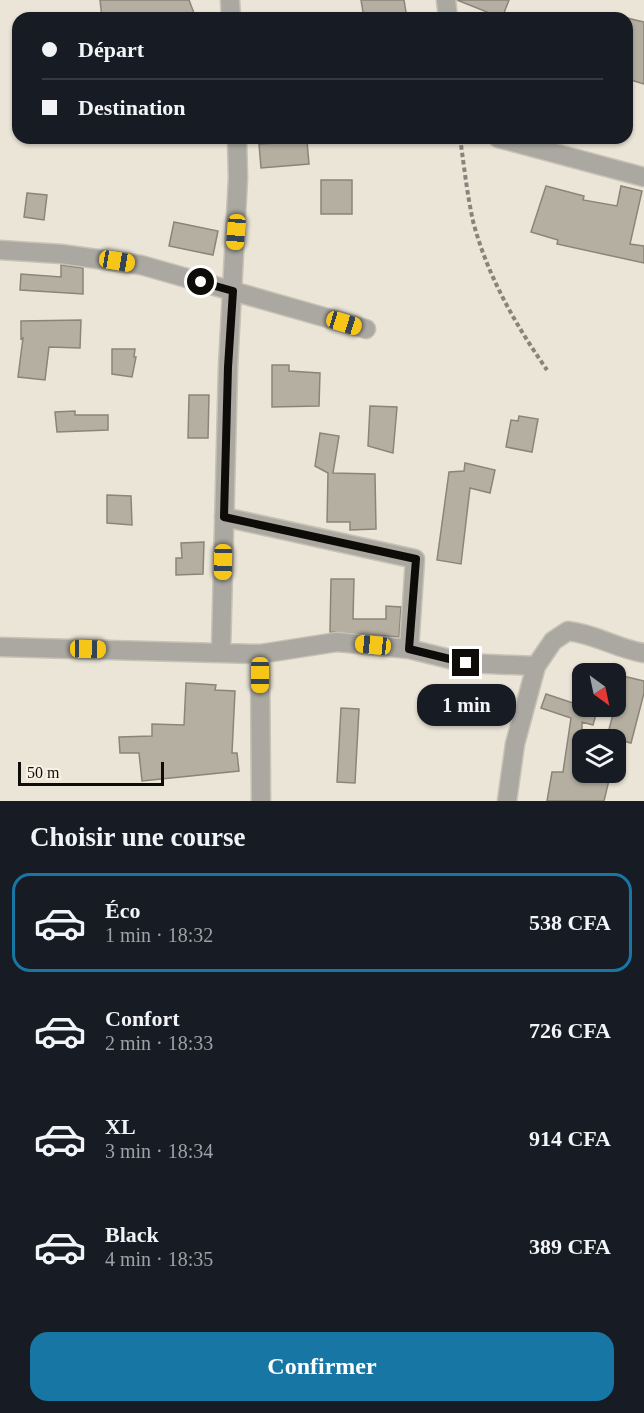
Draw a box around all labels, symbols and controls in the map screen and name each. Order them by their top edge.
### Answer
text: Départ [78,37,144,62]
text: Destination [78,95,186,120]
car [225,213,247,251]
car [98,249,136,273]
route start [187,268,214,295]
car [324,309,364,337]
car [214,544,232,580]
car [354,634,392,656]
car [70,640,106,658]
route end [452,649,479,676]
car [251,657,269,693]
north arrow [572,663,626,717]
map controls [572,663,626,783]
callout: 1 min [416,684,516,726]
text: 1 min [442,694,491,716]
button: layers [572,729,626,783]
scale bar [18,759,164,786]
text: 50 m [27,764,59,781]
text: Choisir une course [30,822,246,852]
icon: car [33,896,87,950]
text: Éco [105,898,140,923]
text: 538 CFA [529,910,611,935]
text: 1 min · 18:32 [105,924,213,946]
icon: car [33,1004,87,1058]
text: Confort [105,1006,180,1031]
text: 726 CFA [529,1018,611,1043]
text: 2 min · 18:33 [105,1032,213,1054]
icon: car [33,1112,87,1166]
text: XL [105,1114,136,1139]
text: 914 CFA [529,1126,611,1151]
text: 3 min · 18:34 [105,1140,213,1162]
icon: car [33,1220,87,1274]
text: Black [105,1222,159,1247]
text: 389 CFA [529,1234,611,1259]
text: 4 min · 18:35 [105,1248,213,1270]
button: Confirmer [30,1332,614,1401]

